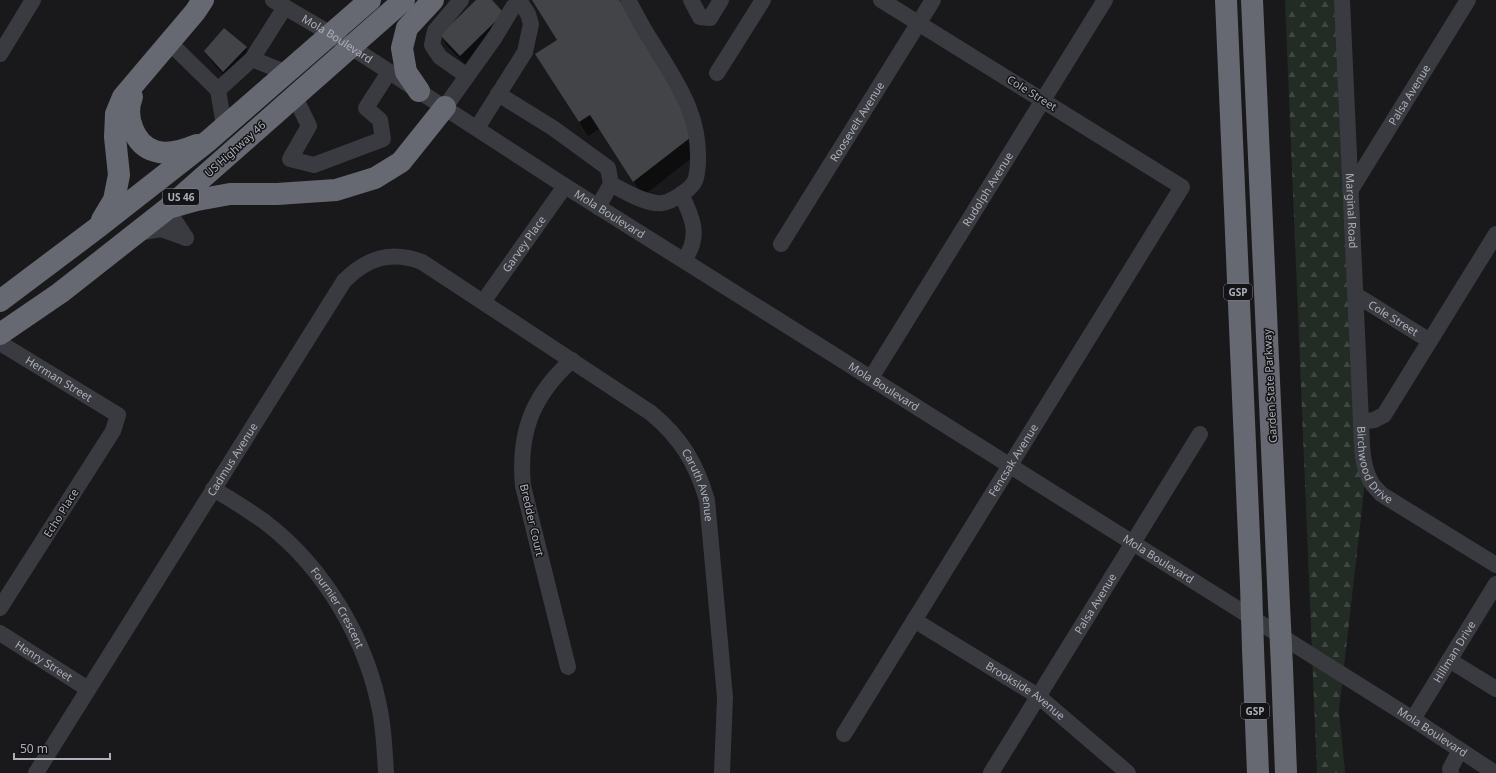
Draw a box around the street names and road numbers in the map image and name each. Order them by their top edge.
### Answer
street label: Mola Boulevard [299,11,376,66]
street label: Palsa Avenue [1385,61,1433,128]
street label: Cole Street [1004,71,1060,114]
street label: Roosevelt Avenue [826,79,887,164]
street label: US Highway 46 [201,117,268,180]
street label: Rudolph Avenue [959,149,1016,229]
street label: Marginal Road [1343,173,1361,249]
street label: Mola Boulevard [572,186,648,242]
road number: US 46 [163,189,199,205]
street label: Garvey Place [498,212,549,275]
road number: GSP [1224,284,1252,300]
street label: Cole Street [1366,297,1422,339]
street label: Garden State Parkway [1259,328,1280,443]
street label: Herman Street [23,352,95,405]
street label: Mola Boulevard [846,358,922,414]
street label: Cadmus Avenue [203,420,261,499]
street label: Fencsak Avenue [985,421,1041,499]
street label: Birchwood Drive [1354,426,1396,506]
street label: Caruth Avenue [679,445,717,522]
street label: Bredder Court [517,482,548,558]
street label: Echo Place [40,485,81,540]
street label: Mola Boulevard [1120,531,1197,586]
street label: Fournier Crescent [308,564,368,650]
street label: Palsa Avenue [1071,570,1119,637]
street label: Hillman Drive [1429,618,1479,685]
street label: Henry Street [13,637,76,684]
street label: Brookside Avenue [983,658,1068,723]
road number: GSP [1241,703,1269,719]
street label: Mola Boulevard [1395,703,1470,760]

